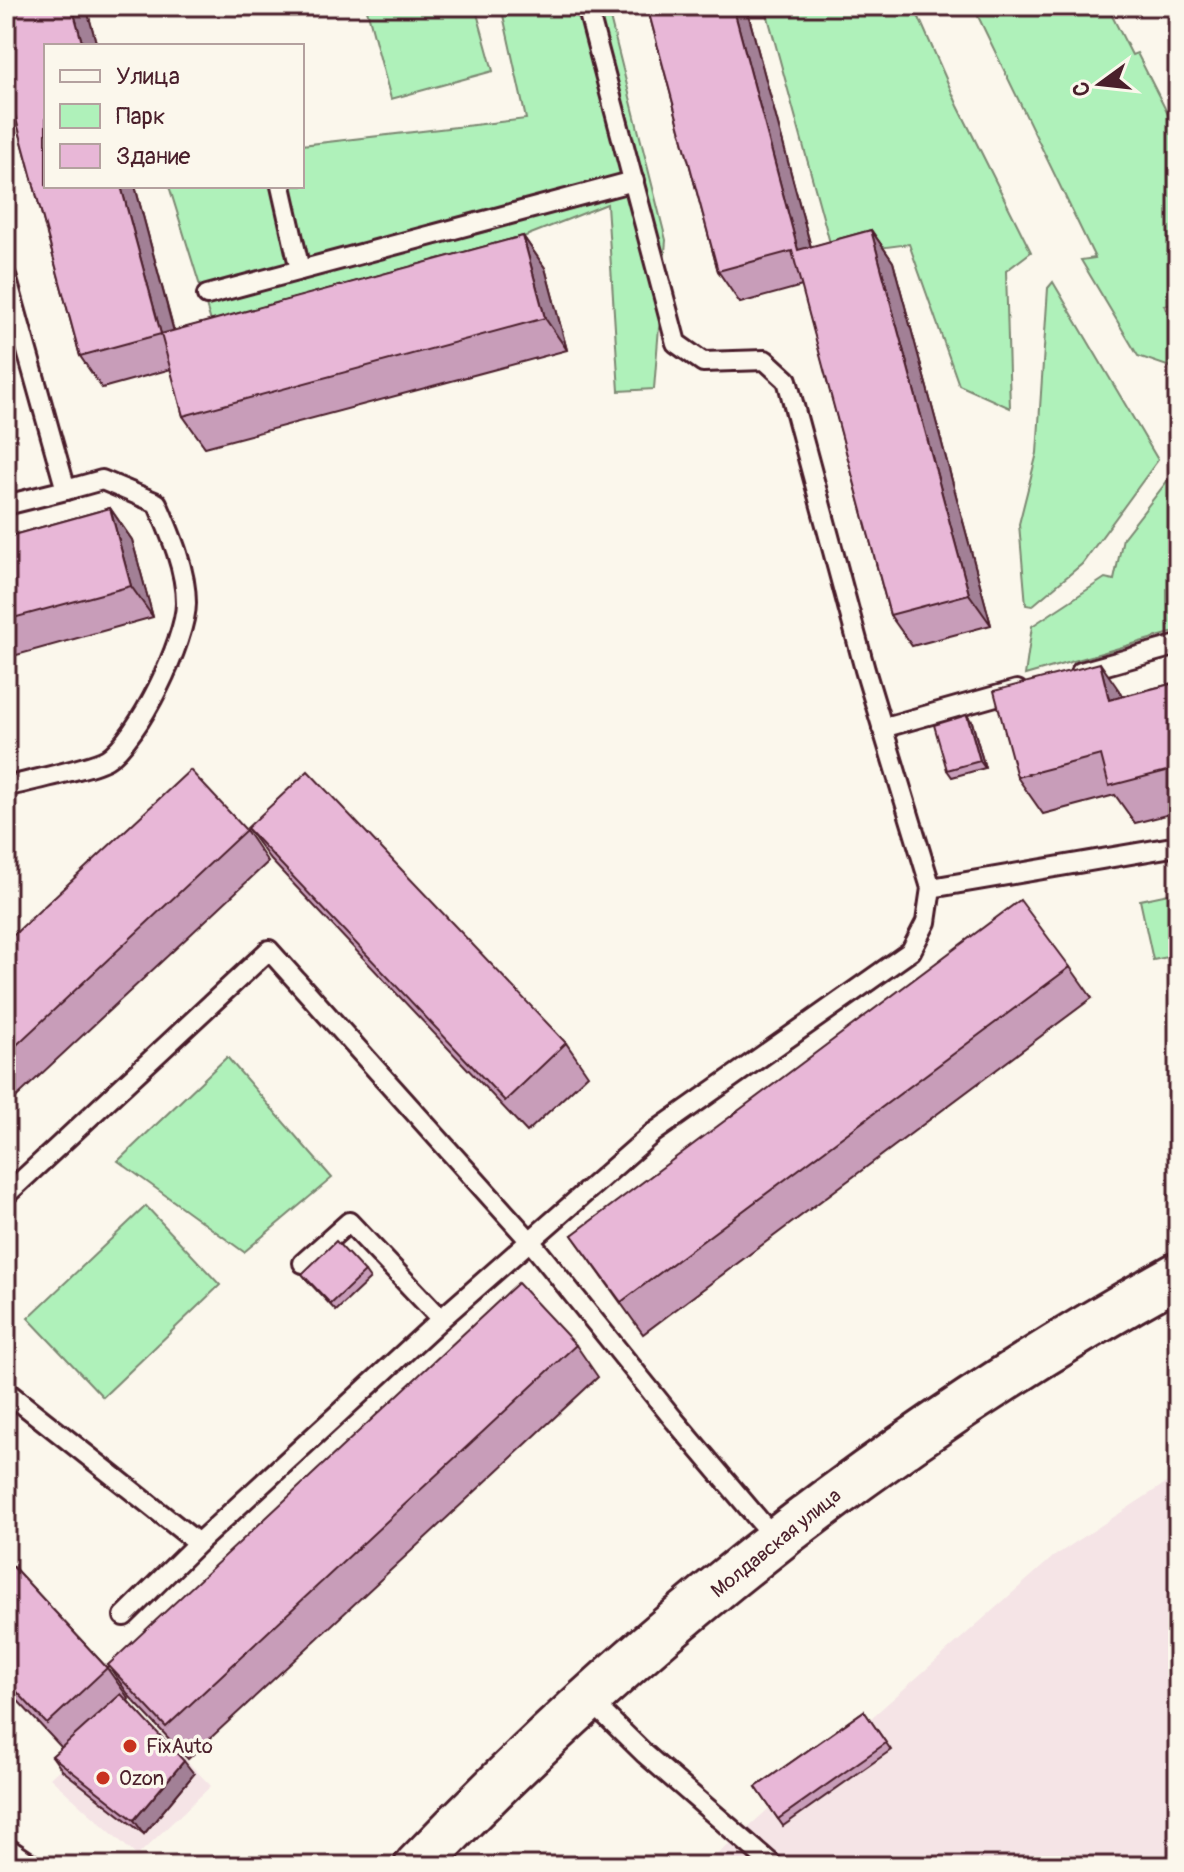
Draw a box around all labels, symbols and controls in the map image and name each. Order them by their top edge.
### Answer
legend [44,44,304,188]
north arrow [1060,44,1140,124]
text: Улица [116,62,180,91]
text: С [1066,78,1097,99]
text: Парк [116,102,165,131]
text: Здание [116,142,191,171]
street label: Молдавская улица [706,1483,846,1603]
place label: FixAuto [146,1734,213,1759]
marker: FixAuto [121,1737,139,1755]
place label: Ozon [119,1766,164,1791]
marker: Ozon [94,1769,112,1787]

